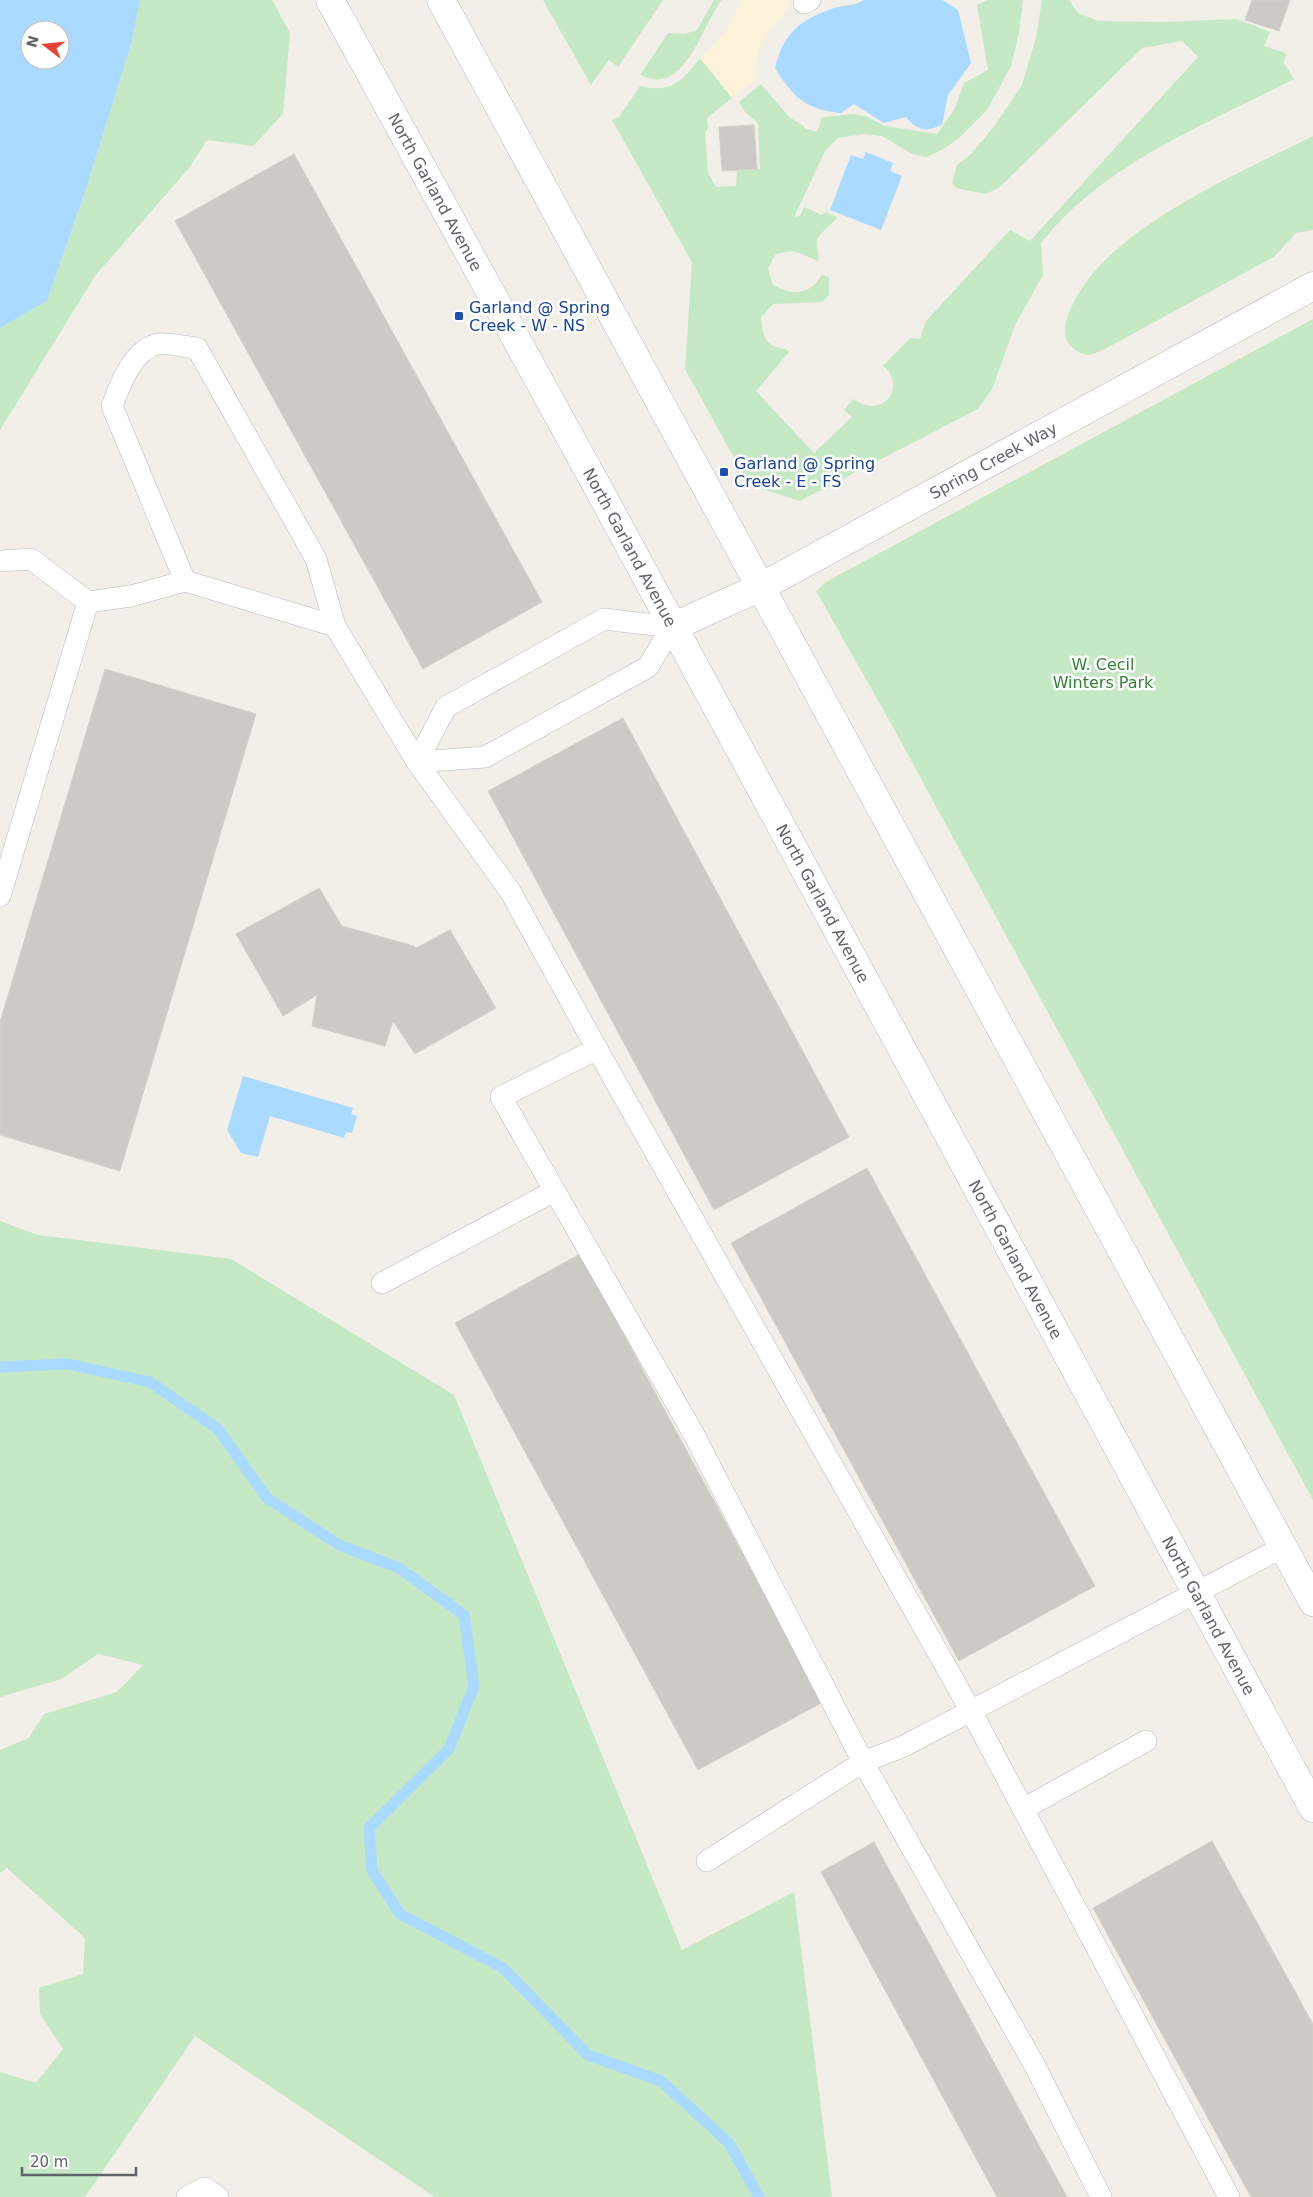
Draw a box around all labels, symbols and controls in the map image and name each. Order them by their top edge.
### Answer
north arrow [20,20,70,70]
text: N [23,34,42,49]
street label: North Garland Avenue [384,110,486,275]
place label: Garland @ Spring Creek - W - NS [469,298,610,335]
marker: Garland @ Spring Creek - W - NS [453,310,465,322]
street label: Spring Creek Way [926,418,1060,503]
place label: Garland @ Spring Creek - E - FS [734,454,875,491]
street label: North Garland Avenue [579,465,680,630]
marker: Garland @ Spring Creek - E - FS [718,466,730,478]
park label: W. Cecil Winters Park [1053,655,1154,692]
street label: North Garland Avenue [772,821,873,986]
street label: North Garland Avenue [965,1177,1066,1342]
street label: North Garland Avenue [1158,1533,1259,1698]
scale bar [22,2144,136,2176]
text: 20 m [30,2153,68,2171]

